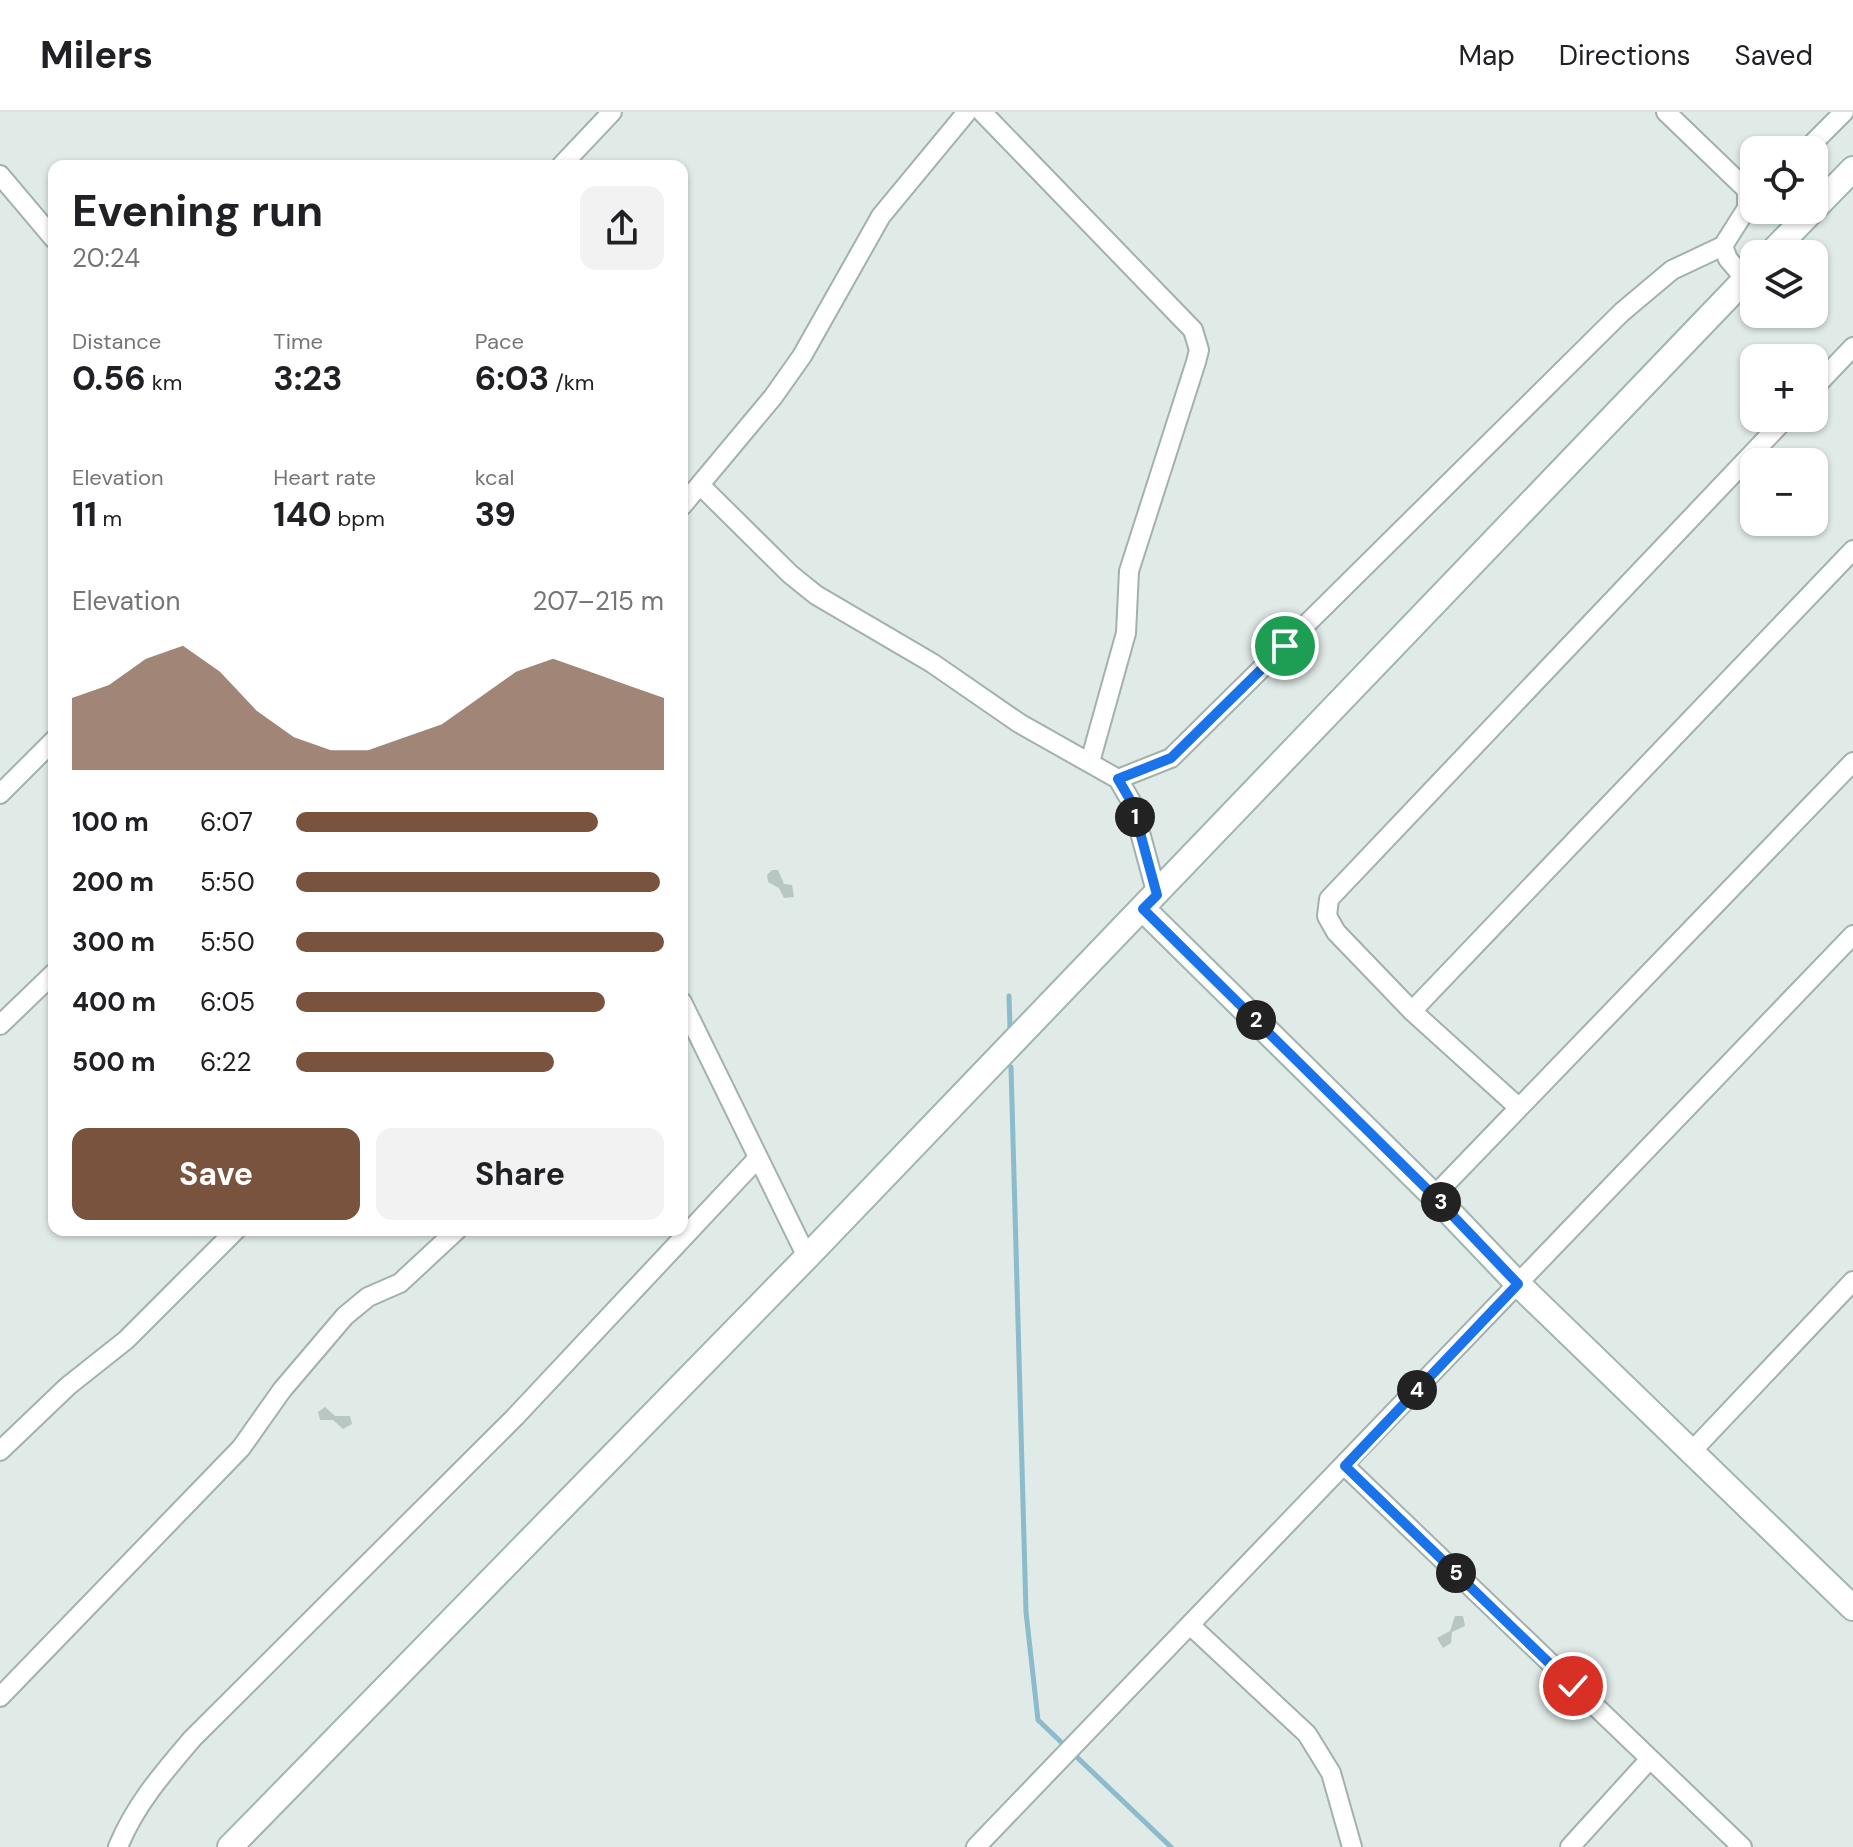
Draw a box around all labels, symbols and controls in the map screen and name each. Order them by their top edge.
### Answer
text: Milers [40,30,153,80]
text: Map [1458,37,1515,74]
text: Directions [1559,37,1691,74]
text: Saved [1735,37,1813,74]
map controls [1740,136,1828,536]
button: locate [1740,136,1828,224]
text: Evening run [72,182,323,240]
button: share [580,186,664,270]
button: layers [1740,240,1828,328]
text: 20:24 [72,241,140,275]
text: Distance [72,327,161,356]
text: Time [273,327,323,356]
text: Pace [475,327,524,356]
button: + [1740,344,1828,432]
text: 0.56 [72,356,146,401]
text: 3:23 [273,356,343,401]
text: 6:03 [475,356,549,401]
text: km [146,368,182,397]
text: /km [549,368,594,397]
button: − [1740,448,1828,536]
text: Elevation [72,463,164,492]
text: Heart rate [273,463,376,492]
text: kcal [475,463,514,492]
text: 11 [72,492,97,537]
text: 140 [273,492,332,537]
text: 39 [475,492,516,537]
text: m [97,504,122,533]
text: bpm [332,504,385,533]
text: Elevation [72,584,180,618]
text: 207–215 m [532,584,664,618]
pin [1251,612,1319,680]
icon: arrive [1263,624,1307,668]
pin: 1 [1115,797,1155,837]
text: 1 [1131,802,1139,831]
text: 100 m [72,805,149,839]
text: 6:07 [200,805,253,839]
text: 200 m [72,865,154,899]
text: 5:50 [200,865,255,899]
text: 300 m [72,925,155,959]
text: 5:50 [200,925,255,959]
text: 400 m [72,985,156,1019]
text: 6:05 [200,985,255,1019]
pin: 2 [1236,1000,1276,1040]
text: 2 [1250,1005,1262,1034]
text: 500 m [72,1045,155,1079]
text: 6:22 [200,1045,252,1079]
button: Save [72,1128,360,1220]
button: Share [376,1128,664,1220]
pin: 3 [1421,1182,1461,1222]
text: 3 [1434,1187,1448,1216]
pin: 4 [1397,1370,1437,1410]
text: 4 [1410,1375,1424,1404]
pin: 5 [1436,1553,1476,1593]
text: 5 [1449,1558,1463,1587]
pin [1539,1652,1607,1720]
icon: check [1551,1664,1595,1708]

